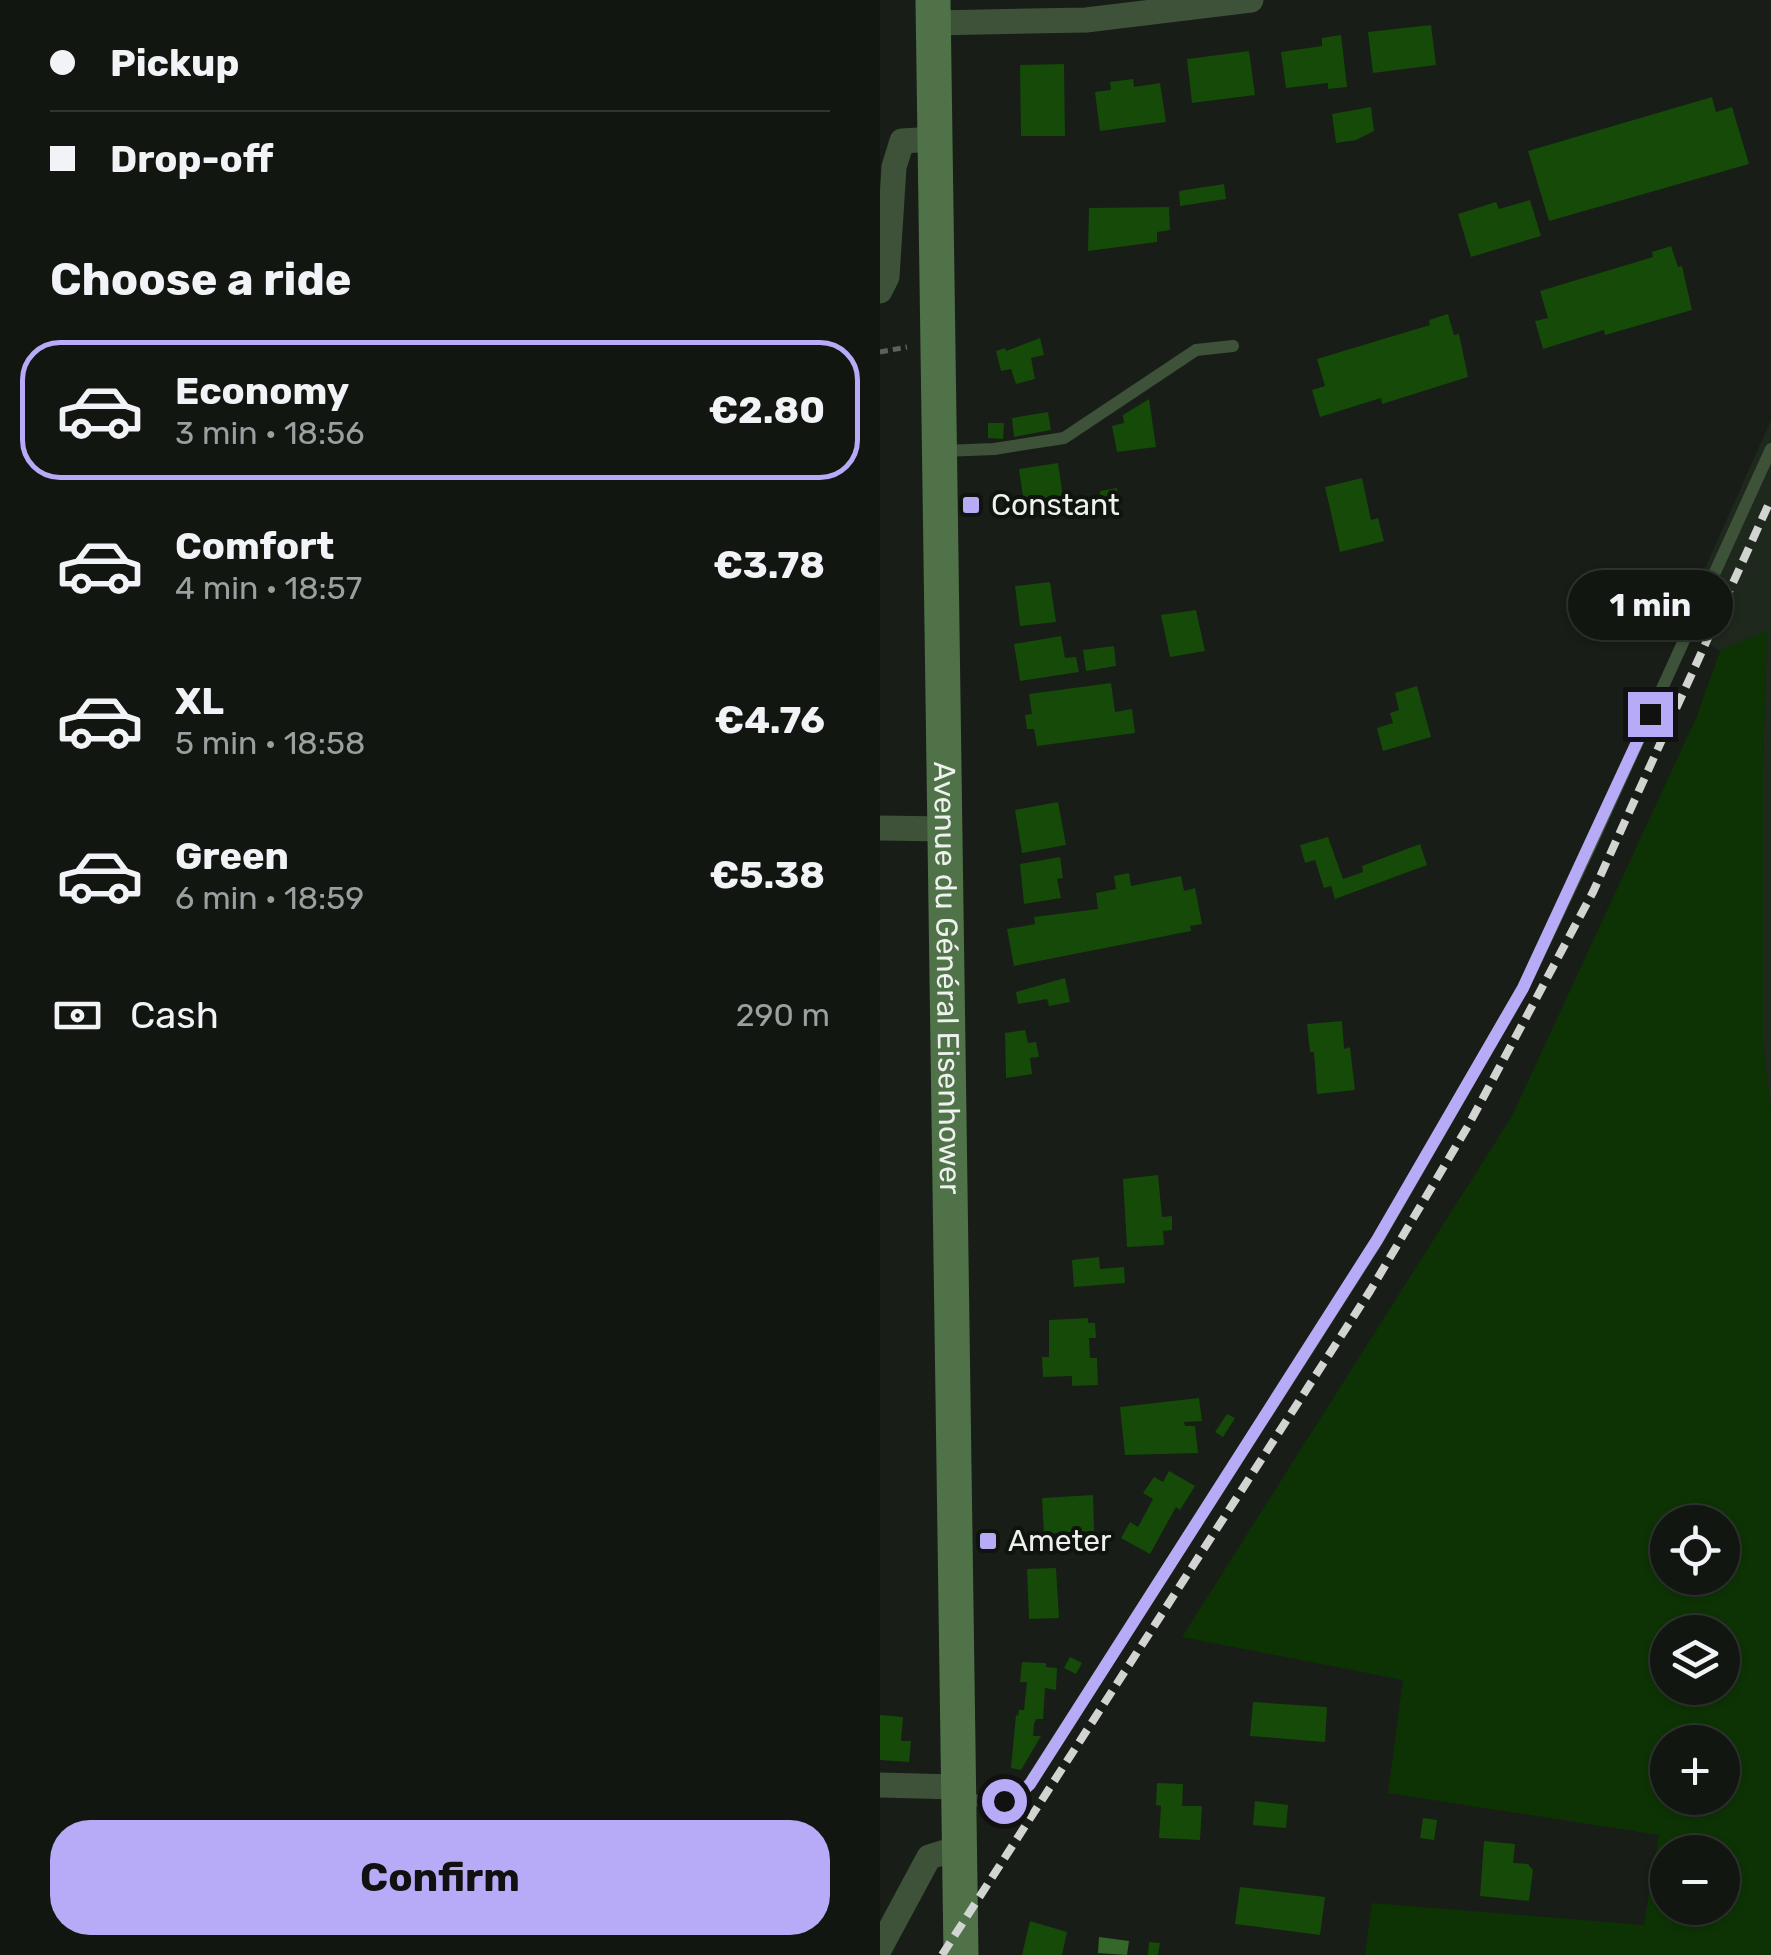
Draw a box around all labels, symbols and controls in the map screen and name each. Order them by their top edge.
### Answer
text: Pickup [110,40,239,86]
text: Drop-off [110,136,273,182]
text: Choose a ride [50,253,352,306]
icon: car [55,365,145,455]
text: Economy [175,368,349,414]
text: €2.80 [708,387,825,433]
text: 3 min · 18:56 [175,414,364,452]
place label: Constant [991,487,1120,523]
marker: Constant [960,494,982,516]
icon: car [55,520,145,610]
text: Comfort [175,523,334,569]
text: €3.78 [713,542,825,588]
text: 4 min · 18:57 [175,569,362,607]
callout: 1 min [1568,569,1732,639]
text: 1 min [1610,586,1691,624]
icon: car [55,675,145,765]
text: XL [175,678,224,724]
route end [1628,692,1673,737]
text: €4.76 [714,697,825,743]
text: 5 min · 18:58 [175,724,365,762]
street label: Avenue du Général Eisenhower [926,761,968,1195]
icon: car [55,830,145,920]
text: Green [175,833,289,879]
text: €5.38 [709,852,825,898]
text: 6 min · 18:59 [175,879,364,917]
icon: cash [50,988,105,1043]
text: Cash [130,992,219,1038]
text: 290 m [736,996,830,1034]
map controls [1650,1505,1740,1925]
button: locate [1650,1505,1740,1595]
place label: Ameter [1008,1523,1112,1559]
marker: Ameter [977,1530,999,1552]
button: layers [1650,1615,1740,1705]
button: + [1650,1725,1740,1815]
route start [982,1779,1027,1824]
button: Confirm [50,1820,830,1935]
button: − [1650,1835,1740,1925]

